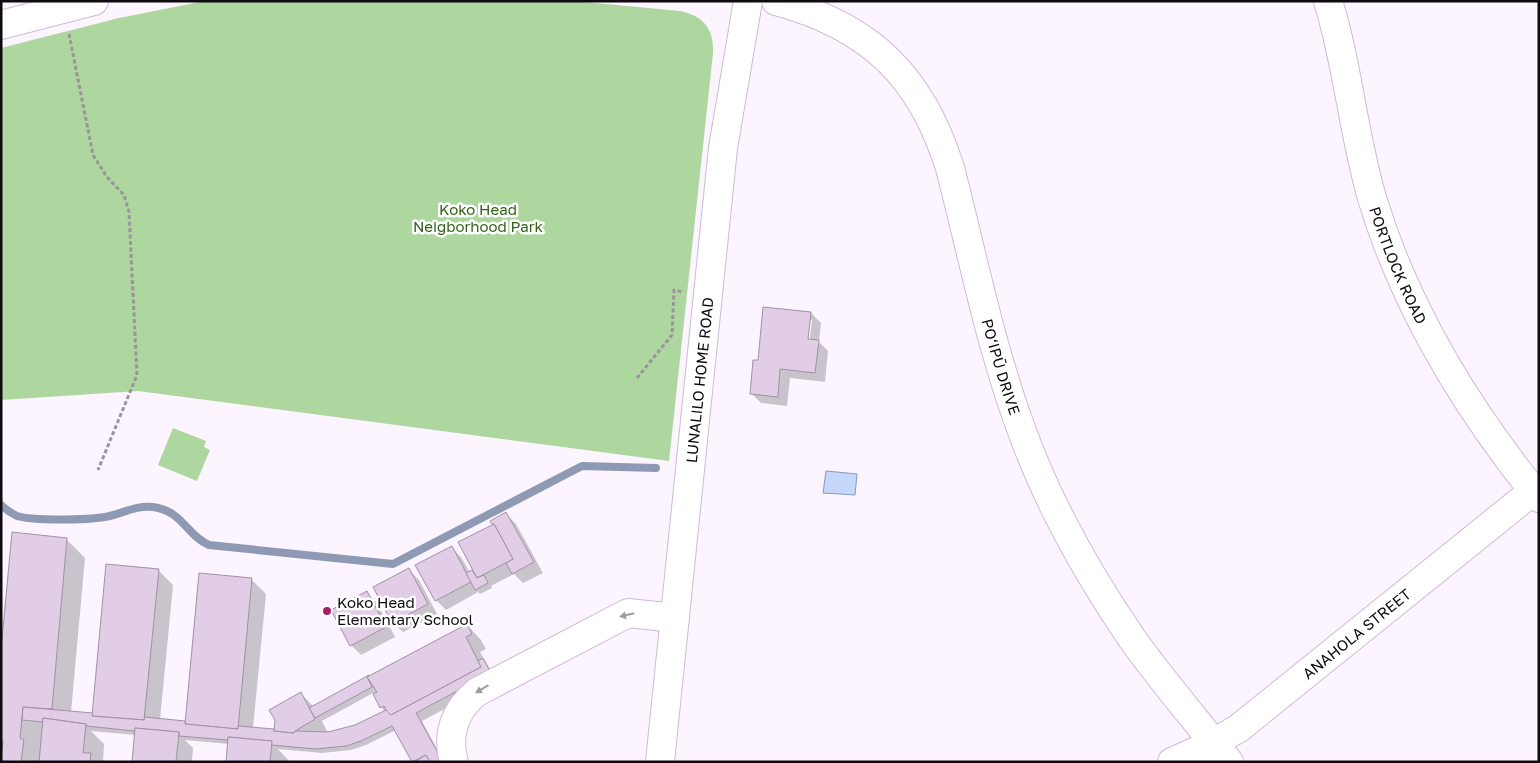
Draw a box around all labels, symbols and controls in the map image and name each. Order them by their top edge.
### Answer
park label: Koko Head Neigborhood Park [413,200,544,235]
street label: PORTLOCK ROAD [1366,204,1431,327]
street label: LUNALILO HOME ROAD [682,296,717,464]
street label: PO‘IPŪ DRIVE [979,317,1024,417]
street label: ANAHOLA STREET [1299,584,1414,682]
place label: Koko Head Elementary School [337,593,473,628]
marker: Koko Head Elementary School [321,605,333,617]
one-way arrow [619,611,634,619]
one-way arrow [476,684,489,693]

